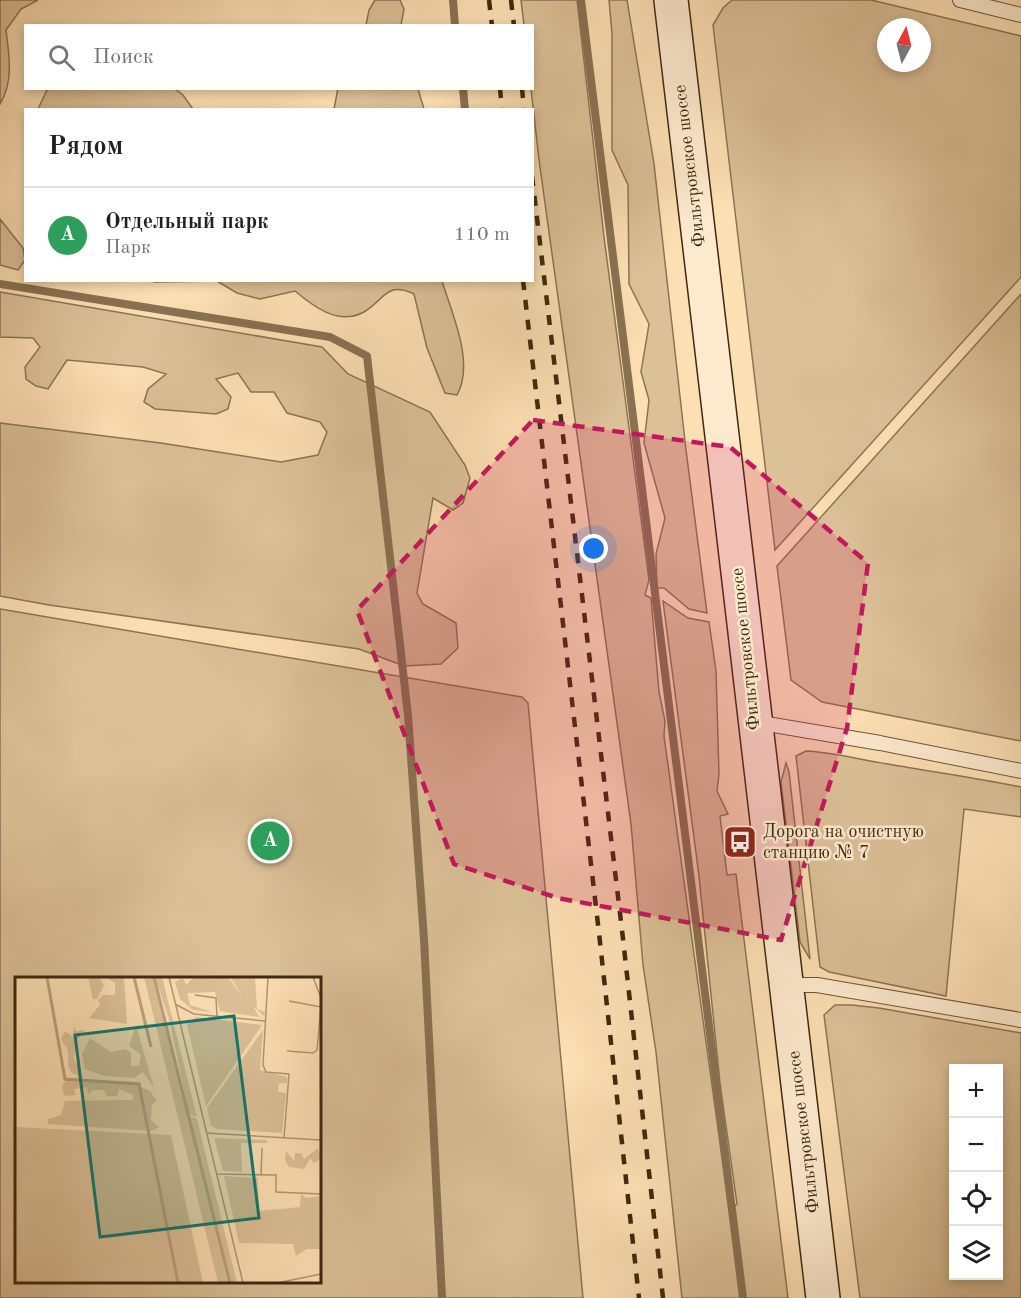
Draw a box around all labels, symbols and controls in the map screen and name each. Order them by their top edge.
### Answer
north arrow [877,18,931,72]
search box [24,24,534,90]
icon: search [45,41,78,74]
text: Поиск [93,46,154,68]
street label: Фильтровское шоссе [671,84,709,248]
text: Рядом [48,134,123,160]
text: Отдельный парк [105,211,269,233]
text: A [60,225,75,245]
text: 110 m [454,225,510,245]
text: Парк [105,238,151,258]
your location [579,534,608,563]
street label: Фильтровское шоссе [729,567,763,731]
pin: A [250,818,290,864]
place label: Дорога на очистную станцию № 7 [763,823,924,862]
bus stop icon: Дорога на очистную станцию № 7 [722,824,758,860]
inset map [15,977,321,1283]
street label: Фильтровское шоссе [785,1050,823,1214]
map controls [949,1064,1003,1280]
button: + [949,1064,1003,1118]
button: − [949,1118,1003,1172]
button: locate [949,1172,1003,1226]
button: layers [949,1226,1003,1280]

